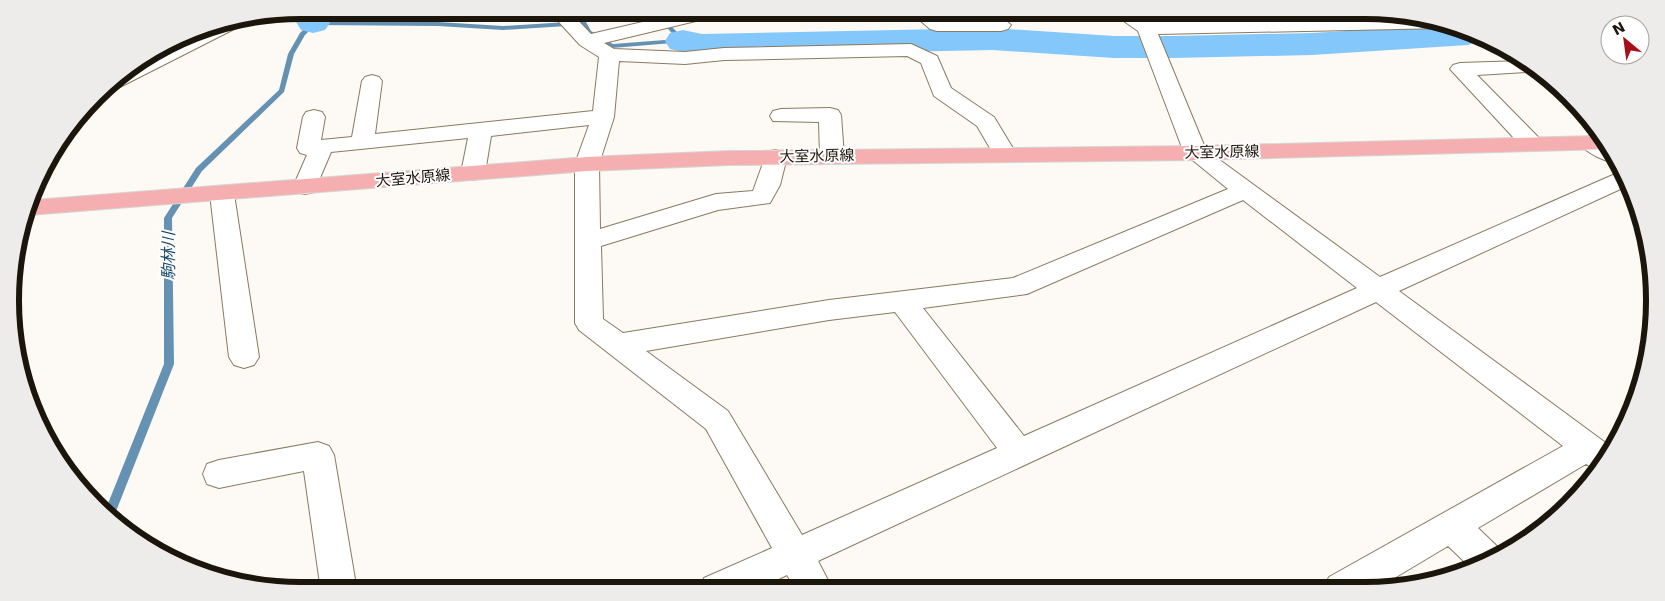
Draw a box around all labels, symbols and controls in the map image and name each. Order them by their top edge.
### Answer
north arrow [1600,15,1650,65]
text: N [1610,19,1628,38]
street label: 大室水原線 [1184,142,1260,162]
street label: 大室水原線 [779,146,855,166]
street label: 大室水原線 [375,166,451,190]
water label: 駒林川 [159,230,178,280]

